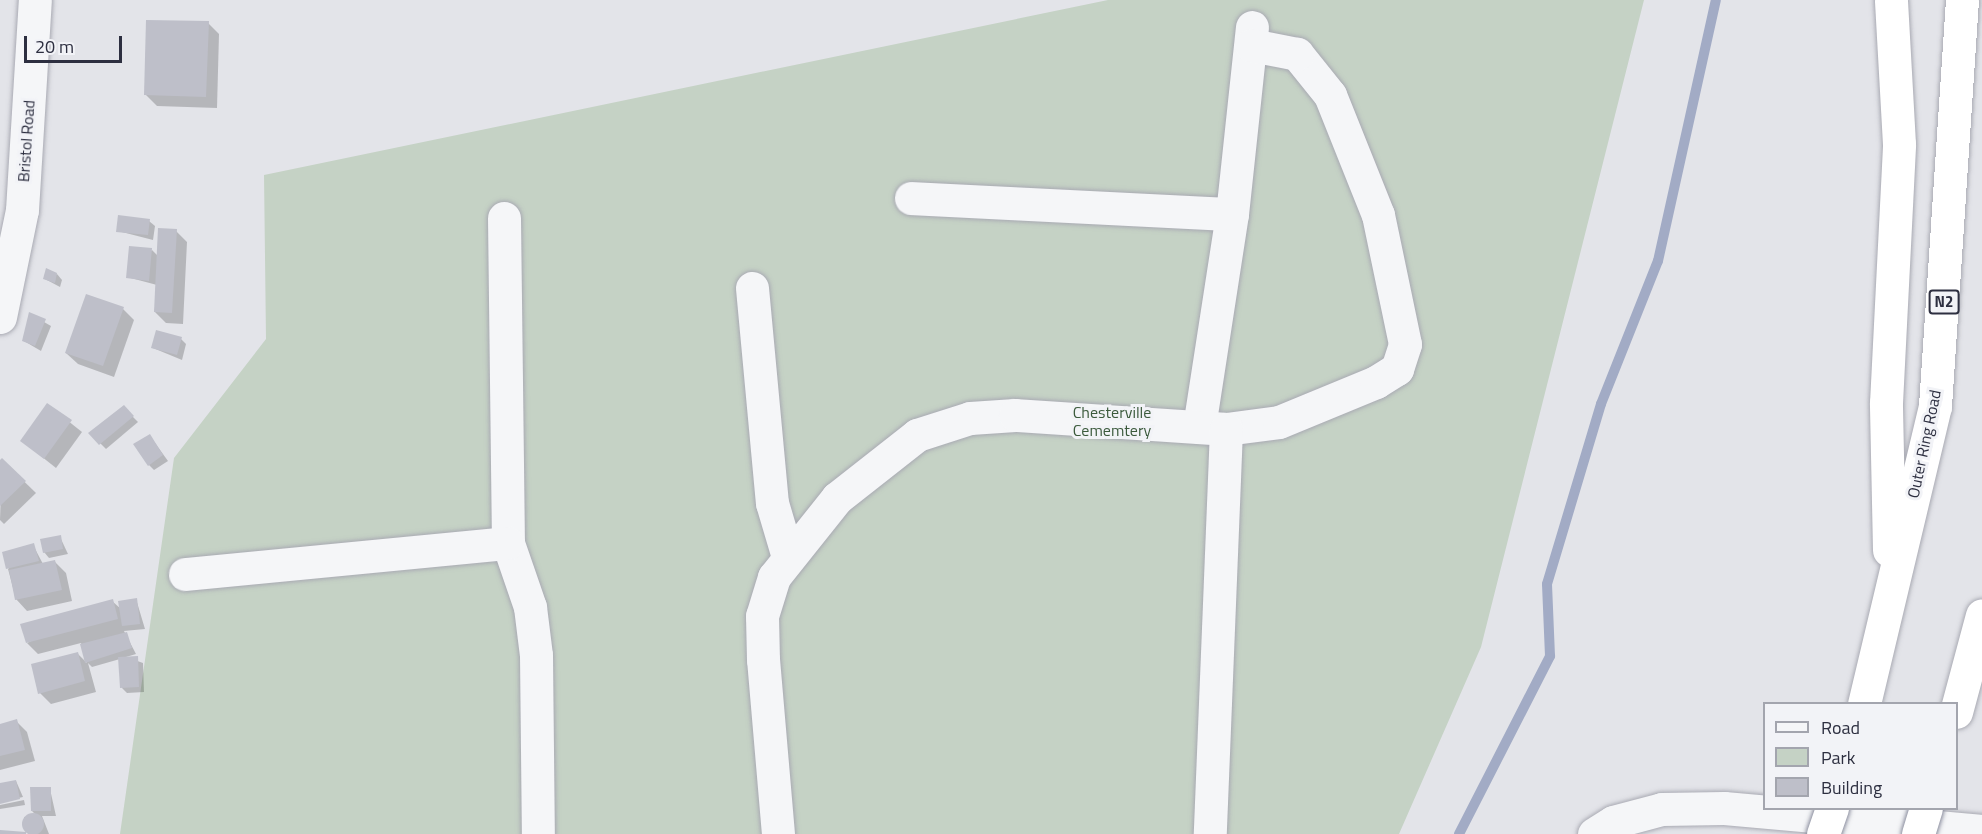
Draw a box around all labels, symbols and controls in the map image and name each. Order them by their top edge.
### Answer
scale bar [27,24,124,62]
text: 20 m [35,33,74,60]
street label: Bristol Road [14,99,38,183]
road number: N2 [1928,290,1960,314]
street label: Outer Ring Road [1903,388,1945,500]
park label: Chesterville Cememtery [1073,402,1151,440]
legend [1763,702,1958,810]
text: Road [1821,714,1860,741]
text: Park [1821,744,1855,771]
text: Building [1821,774,1882,801]

